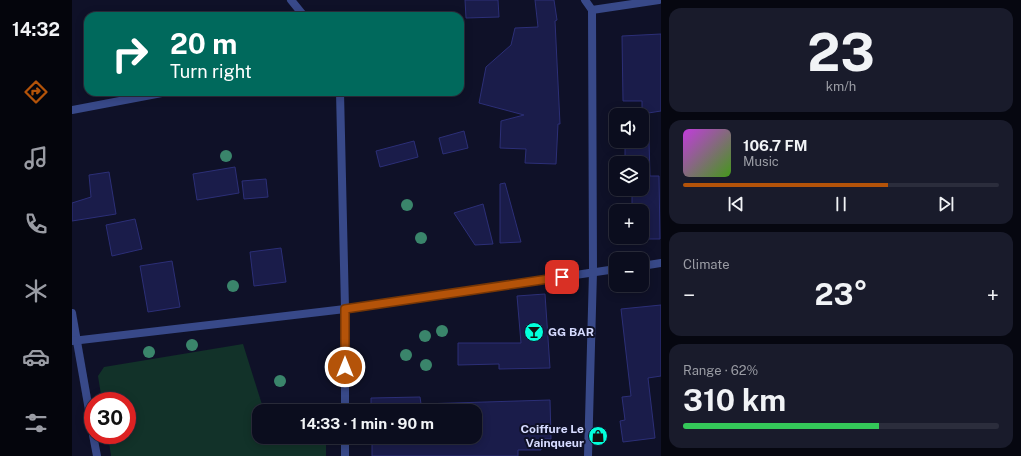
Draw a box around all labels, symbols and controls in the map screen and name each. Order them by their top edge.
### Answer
text: 14:32 [12,19,60,40]
text: 23 [807,22,875,83]
text: 20 m [170,27,237,60]
icon: right [104,28,156,80]
text: Turn right [170,61,252,82]
icon: directions [22,78,50,106]
text: km/h [826,79,856,94]
map controls [609,108,649,292]
button: sound [609,108,649,148]
text: 106.7 FM [743,137,808,154]
icon: music [22,144,50,172]
text: Music [743,154,779,169]
button: layers [609,156,649,196]
icon: previous [725,193,747,215]
icon: pause [830,193,852,215]
icon: next [935,193,957,215]
button: + [609,204,649,244]
icon: phone [22,210,50,238]
button: − [609,252,649,292]
text: Climate [683,257,730,272]
pin [545,260,579,294]
icon: arrive [551,266,573,288]
text: 23° [814,276,868,312]
icon: climate [22,277,50,305]
text: − [683,282,695,308]
text: + [987,282,999,308]
bar icon: GG BAR [523,321,545,343]
place label: GG BAR [548,325,594,339]
icon: car [22,343,50,371]
position arrow [324,346,366,388]
text: Range · 62% [683,363,758,378]
text: 310 km [683,382,786,418]
speed limit sign: 30 [84,392,136,444]
icon: filters [22,409,50,437]
text: 14:33 · 1 min · 90 m [300,415,434,432]
place label: Coiffure Le Vainqueur [520,422,584,450]
shop icon: Coiffure Le Vainqueur [587,425,609,447]

